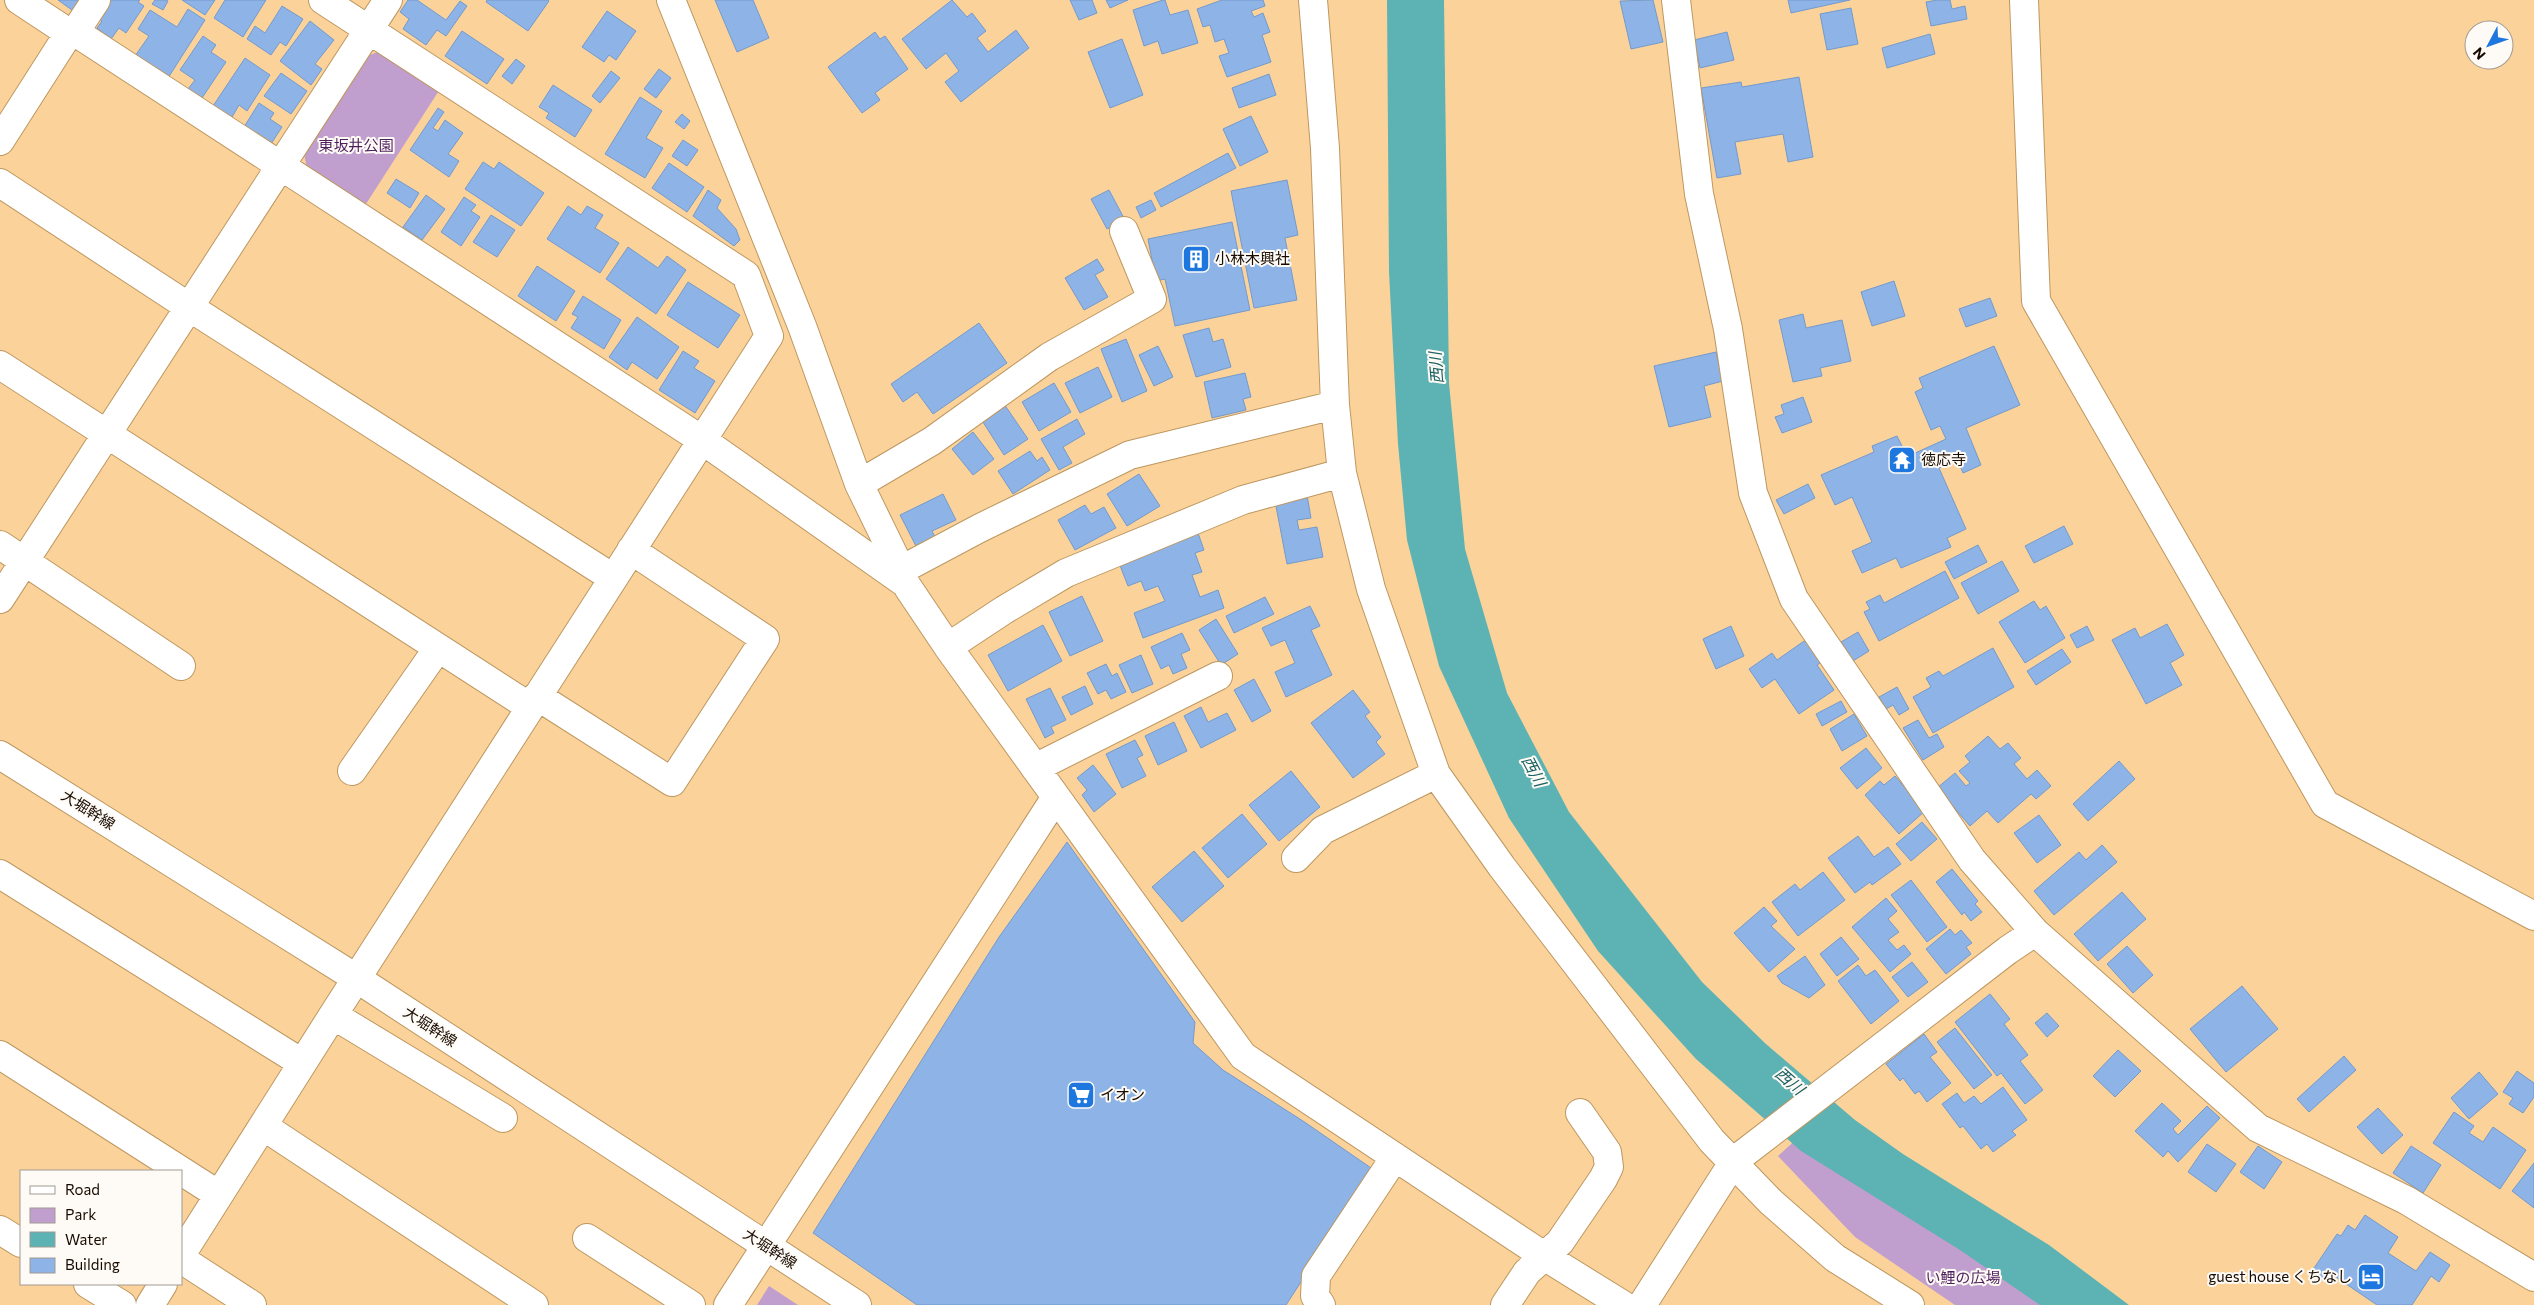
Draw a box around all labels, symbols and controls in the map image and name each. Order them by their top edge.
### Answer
north arrow [2464,20,2514,70]
text: N [2469,44,2489,63]
park label: 東坂井公園 [318,136,394,154]
building icon: 小林木興社 [1181,244,1211,274]
place label: 小林木興社 [1215,249,1290,267]
water label: 西川 [1424,349,1446,385]
temple icon: 徳応寺 [1887,445,1917,475]
place label: 徳応寺 [1921,450,1966,468]
water label: 西川 [1519,752,1551,791]
street label: 大堀幹線 [58,786,119,833]
street label: 大堀幹線 [400,1002,461,1050]
water label: 西川 [1772,1063,1810,1100]
supermarket icon: イオン [1066,1080,1096,1110]
place label: イオン [1100,1085,1145,1103]
legend [20,1170,182,1285]
text: Road [65,1180,100,1198]
text: Park [65,1205,96,1223]
street label: 大堀幹線 [740,1224,801,1272]
text: Water [65,1230,107,1248]
text: Building [65,1255,120,1273]
hotel icon: guest house くちなし [2356,1262,2386,1292]
place label: guest house くちなし [2208,1267,2352,1285]
park label: い鯉の広場 [1925,1268,2001,1286]

